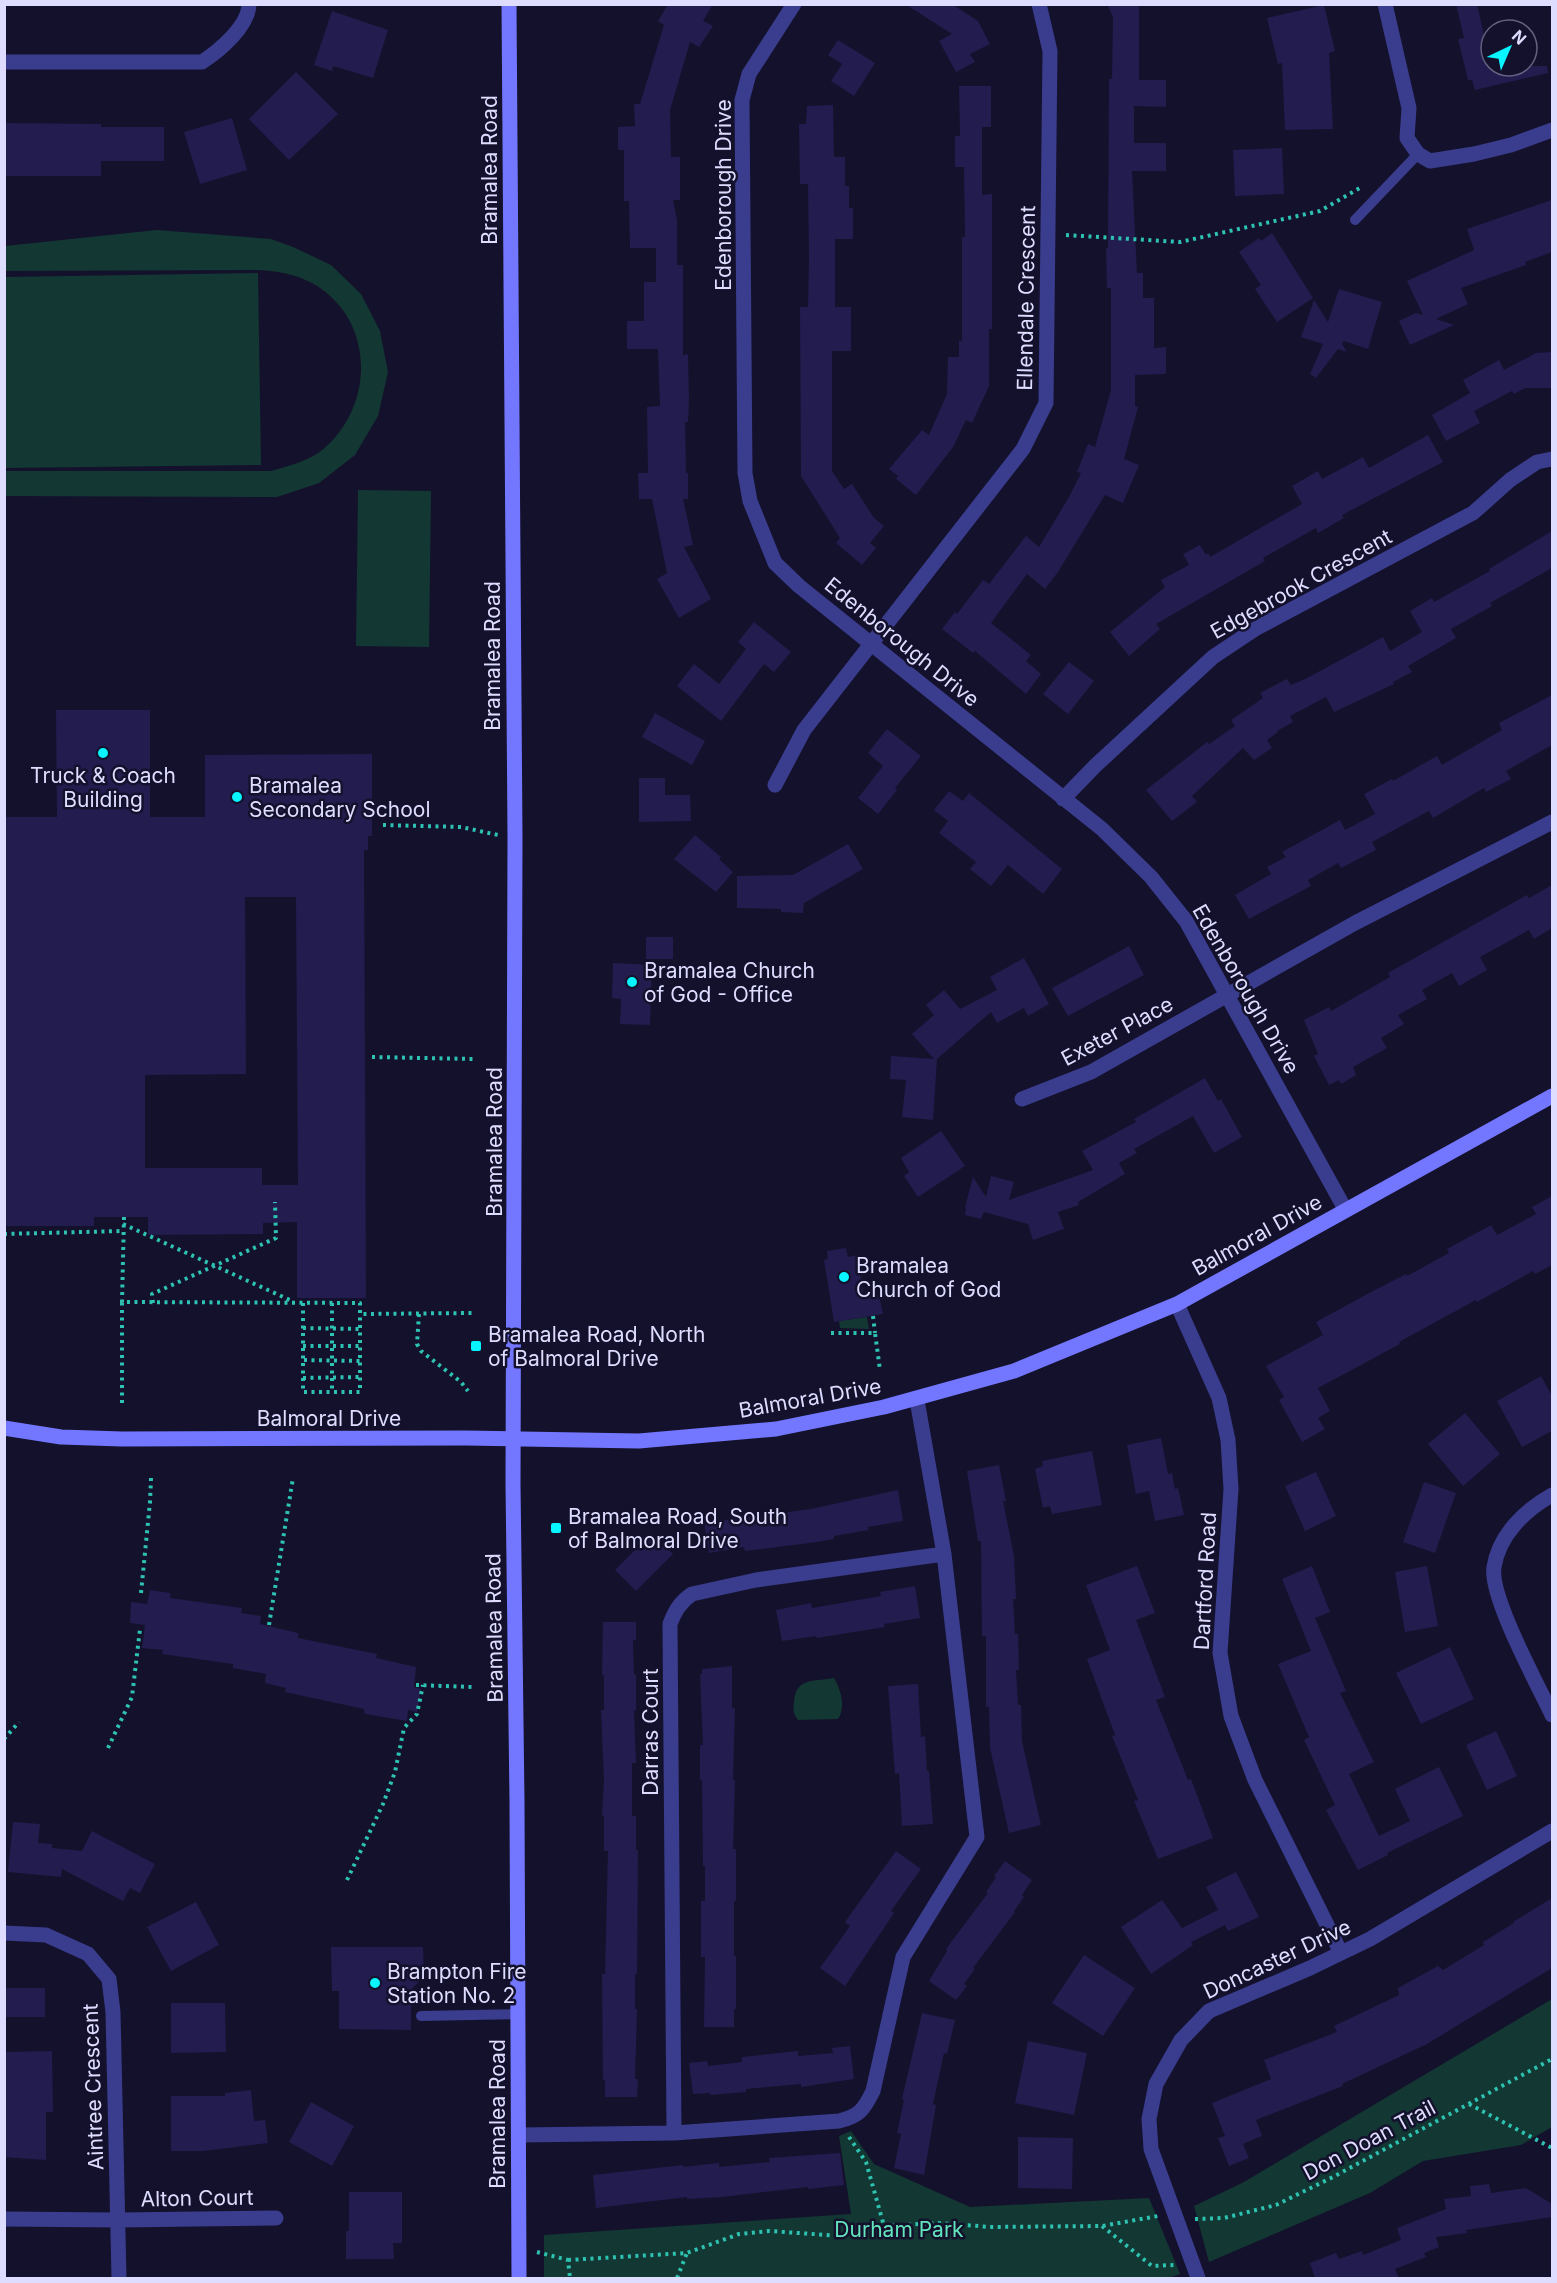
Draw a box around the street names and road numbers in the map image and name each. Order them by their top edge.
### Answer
street label: Bramalea Road [477,95,502,245]
street label: Edenborough Drive [711,99,736,291]
street label: Ellendale Crescent [1012,205,1040,391]
street label: Edgebrook Crescent [1206,524,1396,644]
street label: Edenborough Drive [820,572,984,712]
street label: Bramalea Road [480,581,505,731]
street label: Edenborough Drive [1187,900,1305,1078]
street label: Exeter Place [1057,991,1177,1071]
street label: Bramalea Road [482,1067,507,1217]
street label: Balmoral Drive [1188,1189,1326,1281]
street label: Balmoral Drive [737,1373,883,1423]
street label: Balmoral Drive [257,1406,401,1431]
street label: Dartford Road [1189,1511,1221,1651]
street label: Bramalea Road [480,1553,508,1703]
street label: Darras Court [638,1668,663,1796]
street label: Doncaster Drive [1199,1914,1355,2004]
street label: Aintree Crescent [78,2003,108,2171]
street label: Bramalea Road [485,2039,510,2189]
street label: Don Doan Trail [1299,2095,1439,2185]
street label: Alton Court [140,2185,254,2211]

